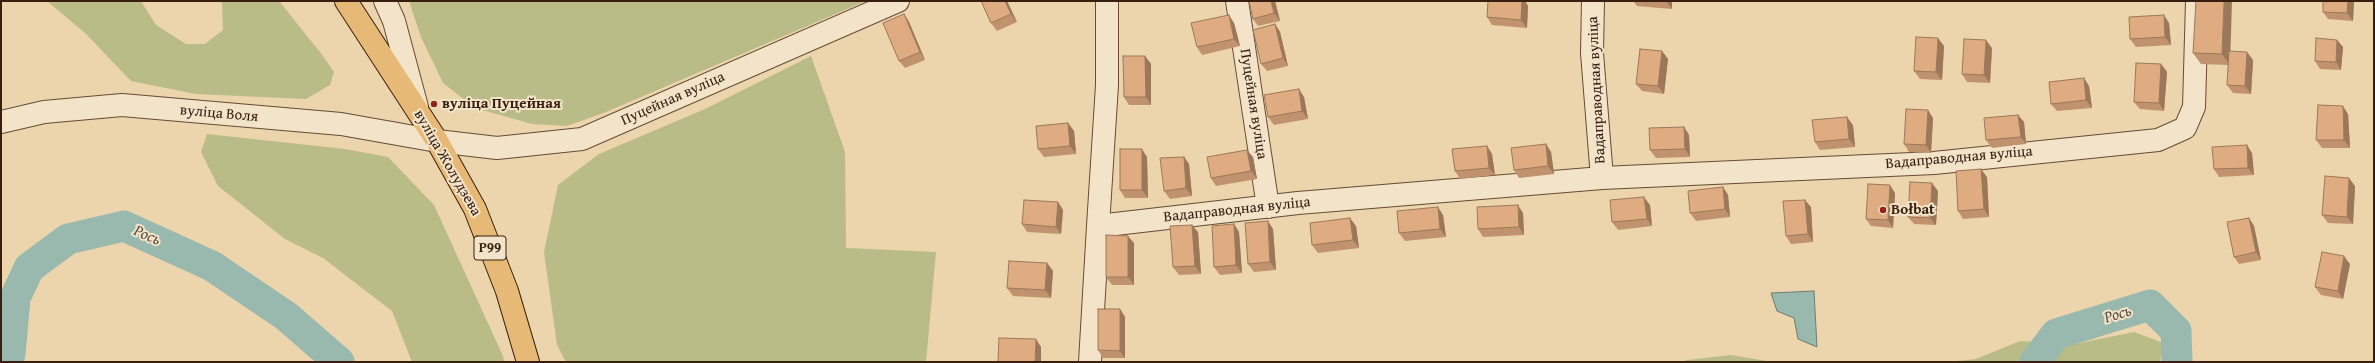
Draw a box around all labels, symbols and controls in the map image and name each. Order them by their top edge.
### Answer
street label: Вадаправодная вуліца [1584,16,1610,164]
street label: Пуцейная вуліца [1235,47,1271,161]
street label: Пуцейная вуліца [618,68,728,130]
place label: вуліца Пуцейная [442,95,561,113]
marker: вуліца Пуцейная [429,99,439,109]
street label: вуліца Воля [179,102,259,126]
street label: вуліца Жолудзева [409,107,485,219]
street label: Вадаправодная вуліца [1885,143,2033,173]
street label: Вадаправодная вуліца [1163,193,1311,227]
place label: Bołbat [1891,201,1935,219]
marker: Bołbat [1878,205,1888,215]
water label: Рось [130,222,164,250]
road number: Р99 [474,236,506,260]
water label: Рось [2102,302,2134,328]

